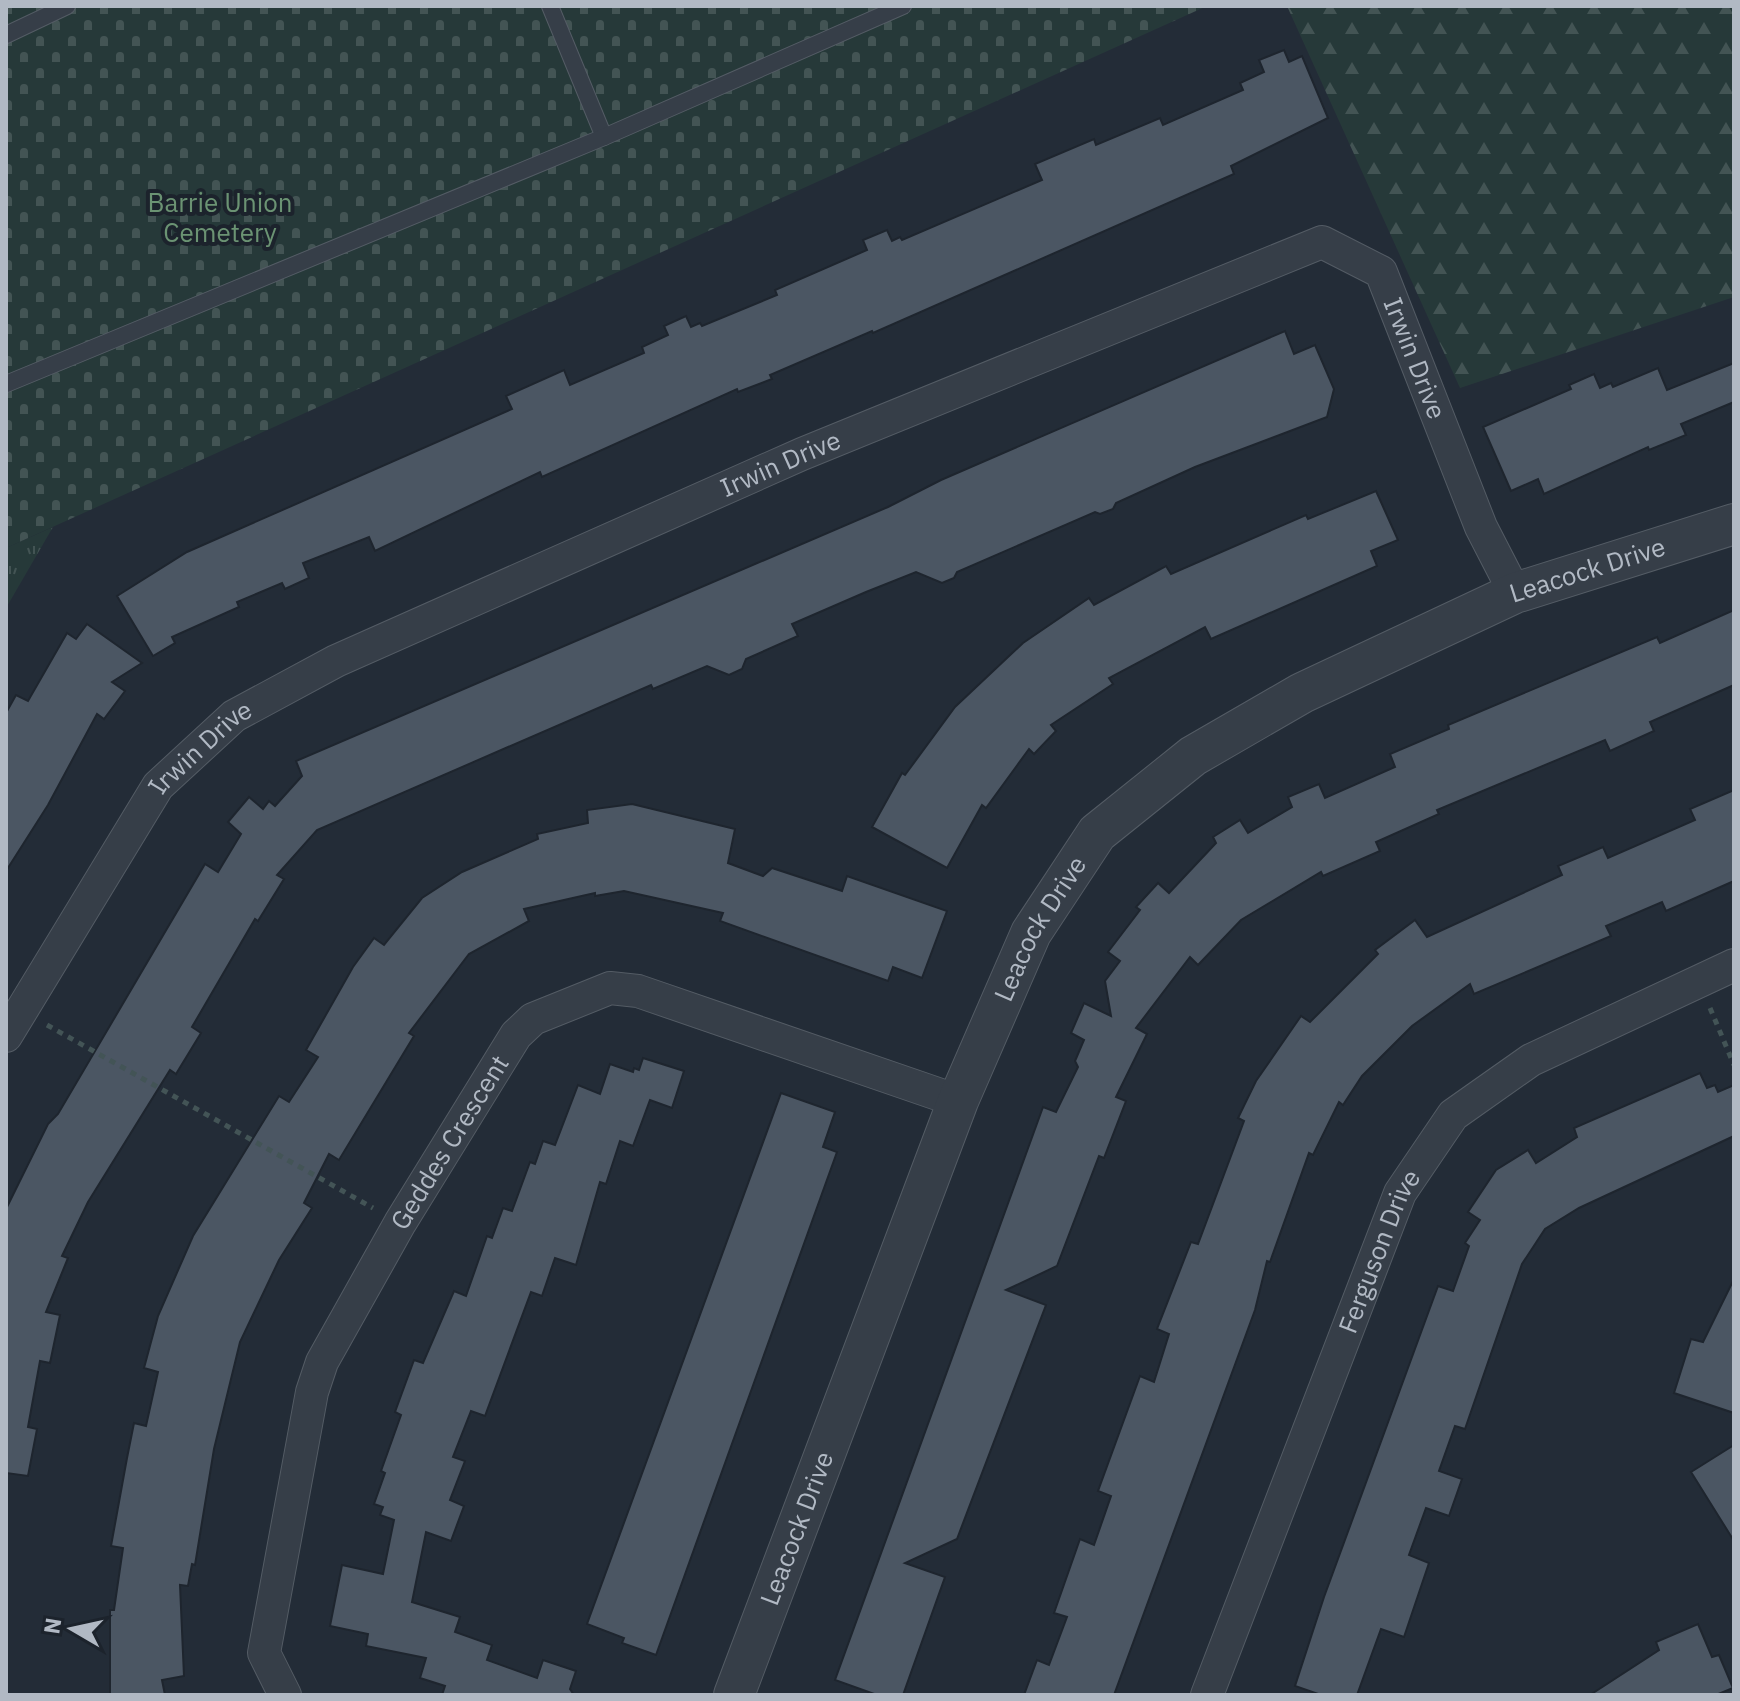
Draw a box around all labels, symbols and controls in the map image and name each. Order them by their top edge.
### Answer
park label: Barrie Union Cemetery [147,185,293,249]
street label: Irwin Drive [1377,292,1455,424]
street label: Irwin Drive [715,422,845,504]
street label: Leacock Drive [1505,529,1669,610]
street label: Irwin Drive [139,692,257,800]
street label: Leacock Drive [985,849,1093,1006]
street label: Geddes Crescent [382,1048,516,1236]
street label: Ferguson Drive [1330,1162,1427,1338]
street label: Leacock Drive [751,1446,840,1610]
north arrow [32,1589,112,1669]
text: N [36,1616,67,1636]

